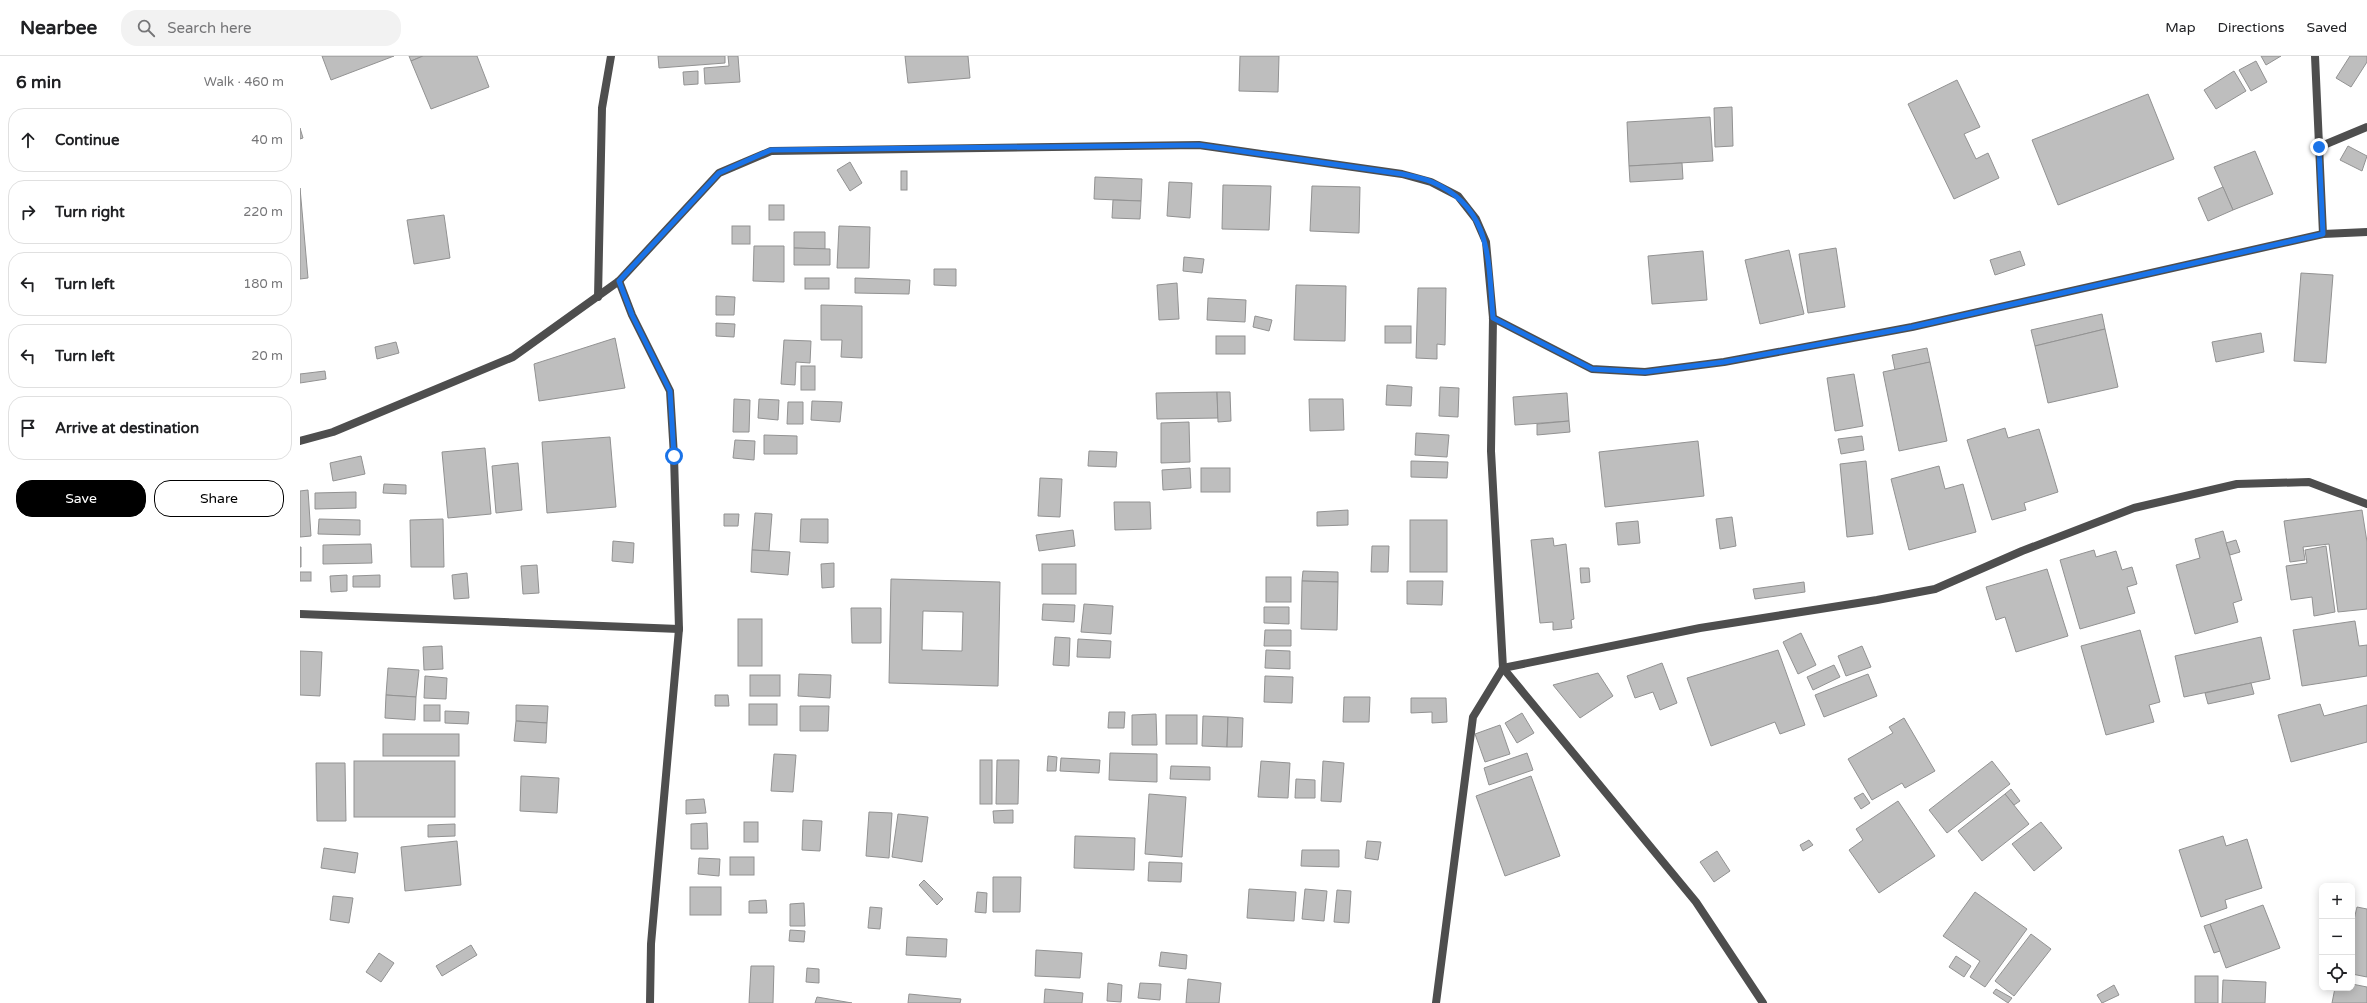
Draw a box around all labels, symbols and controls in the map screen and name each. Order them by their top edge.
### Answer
search box [121,10,401,46]
text: Nearbee [20,17,97,39]
icon: search [135,17,157,39]
text: Search here [167,19,252,37]
text: Map [2165,19,2196,36]
text: Directions [2218,19,2285,36]
text: Saved [2307,19,2347,36]
text: 6 min [16,72,61,93]
text: Walk · 460 m [204,74,284,90]
icon: ahead [17,129,39,151]
text: Continue [55,131,119,149]
text: 40 m [251,132,283,148]
route end [2310,138,2328,156]
icon: right [17,201,39,223]
text: Turn right [55,203,125,221]
text: 220 m [243,204,283,220]
icon: left [17,273,39,295]
text: Turn left [55,275,115,293]
text: 180 m [243,276,283,292]
icon: left [17,345,39,367]
text: Turn left [55,347,115,365]
text: 20 m [251,348,283,364]
icon: arrive [17,417,39,439]
text: Arrive at destination [55,419,199,437]
route start [665,447,683,465]
button: Save [16,480,146,517]
button: Share [154,480,284,517]
map controls [2319,883,2355,991]
button: + [2319,883,2355,919]
button: − [2319,919,2355,955]
button: locate [2319,955,2355,991]

